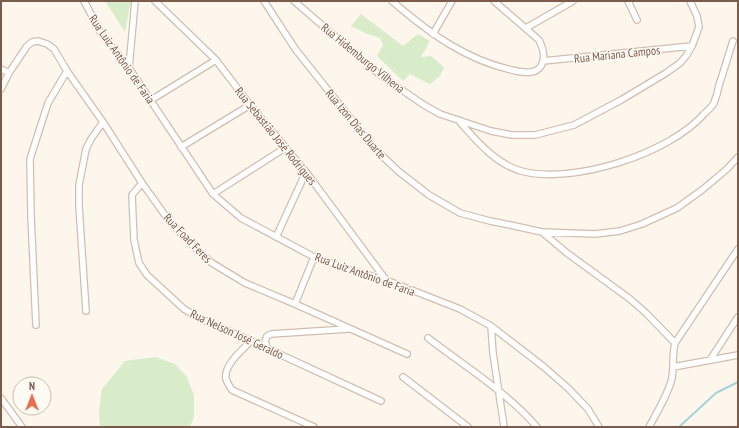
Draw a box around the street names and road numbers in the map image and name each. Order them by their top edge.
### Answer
street label: Rua Luiz Antônio de Faria [86,12,158,107]
street label: Rua Hidemburgo Vilhena [318,20,408,96]
street label: Rua Mariana Campos [573,42,661,66]
street label: Rua Sebastião José Rodrigues [232,84,320,188]
street label: Rua Izon Dias Duarte [322,86,390,162]
street label: Rua Foad Feres [161,210,215,266]
street label: Rua Luiz Antônio de Faria [313,249,417,299]
street label: Rua Nelson José Geraldo [188,306,286,362]

